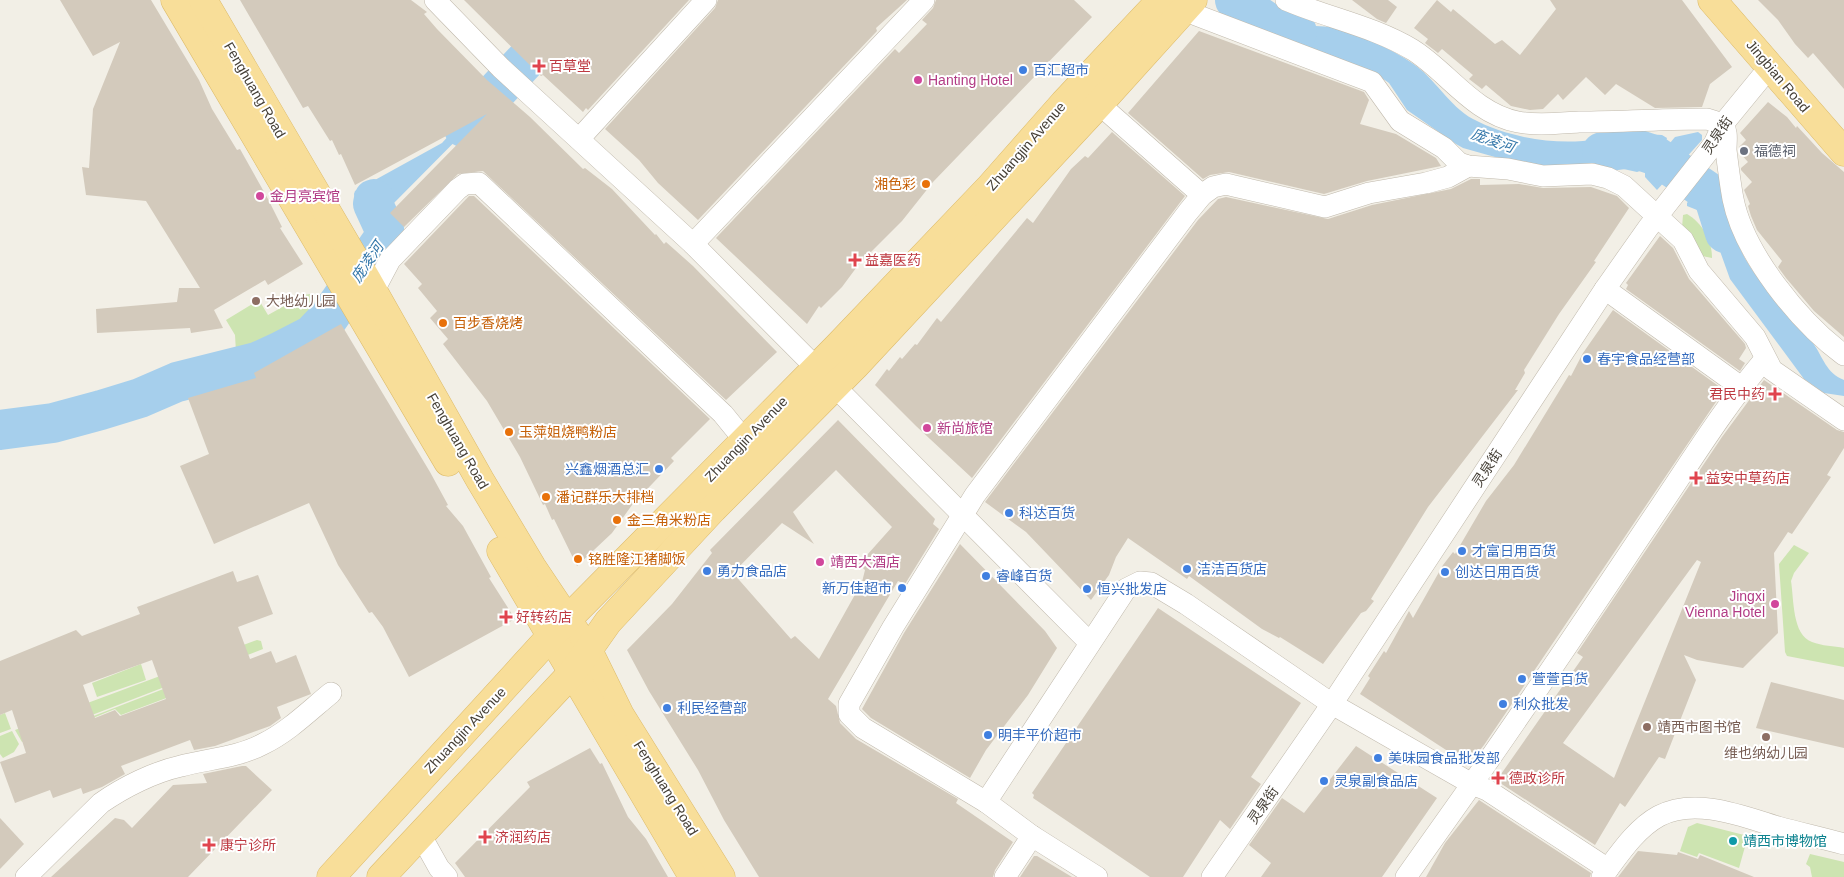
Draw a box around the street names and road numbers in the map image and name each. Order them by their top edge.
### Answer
street label: Jingbian Road [1743,37,1813,115]
street label: Fenghuang Road [221,39,289,141]
street label: Zhuangjin Avenue [983,98,1069,193]
street label: 灵泉街 [1699,113,1735,157]
street label: Fenghuang Road [424,390,492,492]
street label: Zhuangjin Avenue [701,393,791,485]
street label: 灵泉街 [1469,446,1505,490]
street label: Zhuangjin Avenue [421,683,509,776]
street label: Fenghuang Road [631,738,701,838]
street label: 灵泉街 [1244,783,1282,827]

